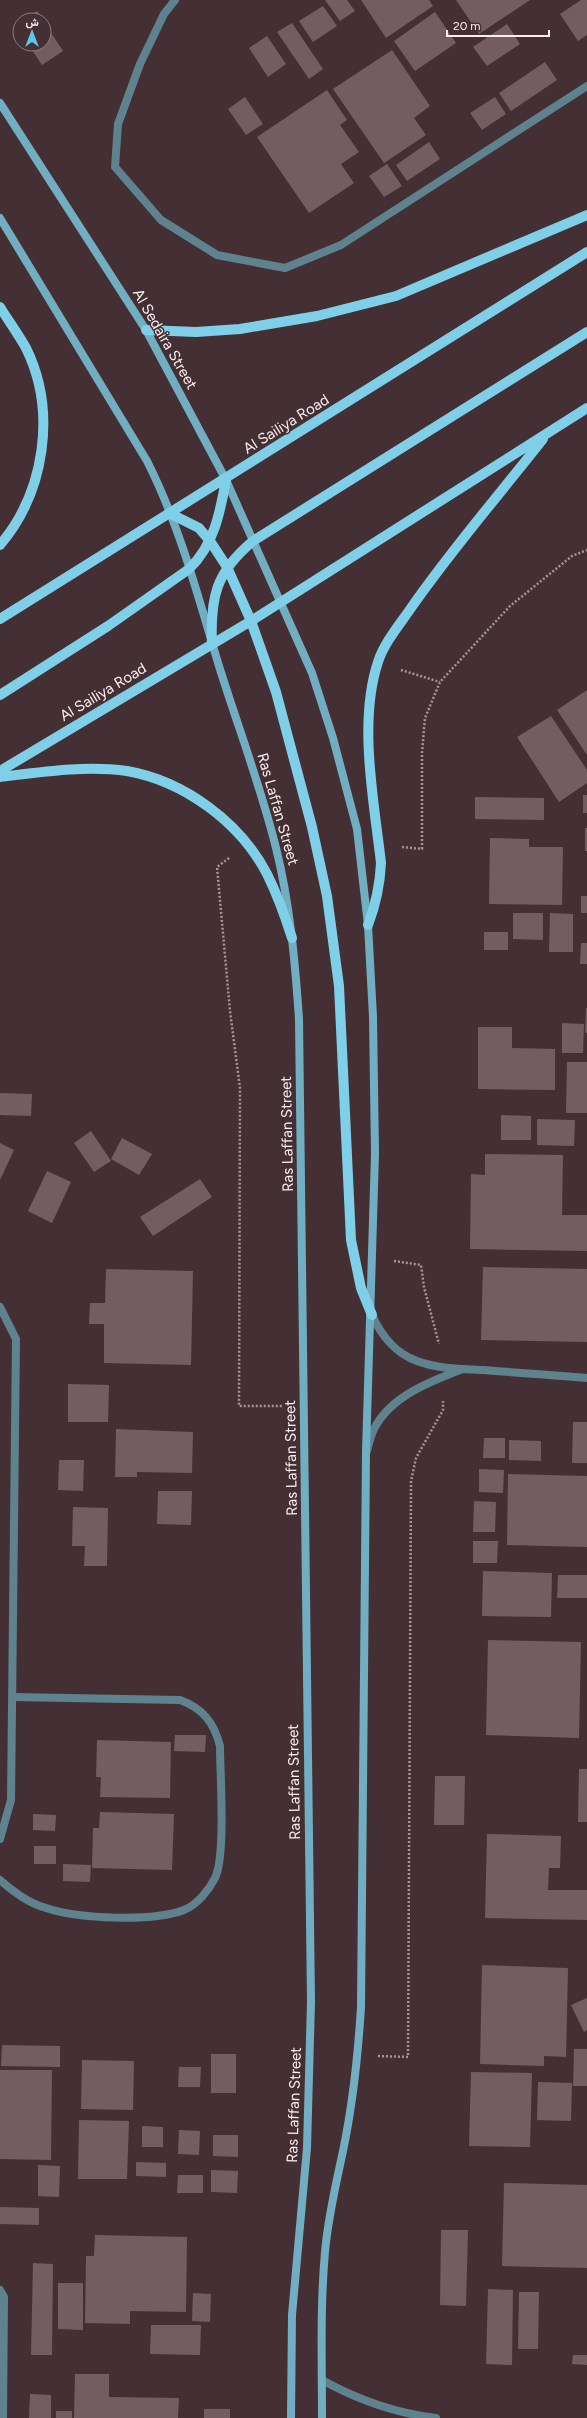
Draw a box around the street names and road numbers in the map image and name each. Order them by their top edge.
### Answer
street label: Al Sedaira Street [129,286,201,393]
street label: Al Sailiya Road [240,390,332,458]
street label: Al Sailiya Road [56,659,150,725]
street label: Ras Laffan Street [253,751,303,868]
street label: Ras Laffan Street [277,1076,297,1192]
street label: Ras Laffan Street [281,1400,301,1516]
street label: Ras Laffan Street [284,1724,304,1840]
street label: Ras Laffan Street [283,2046,305,2163]

